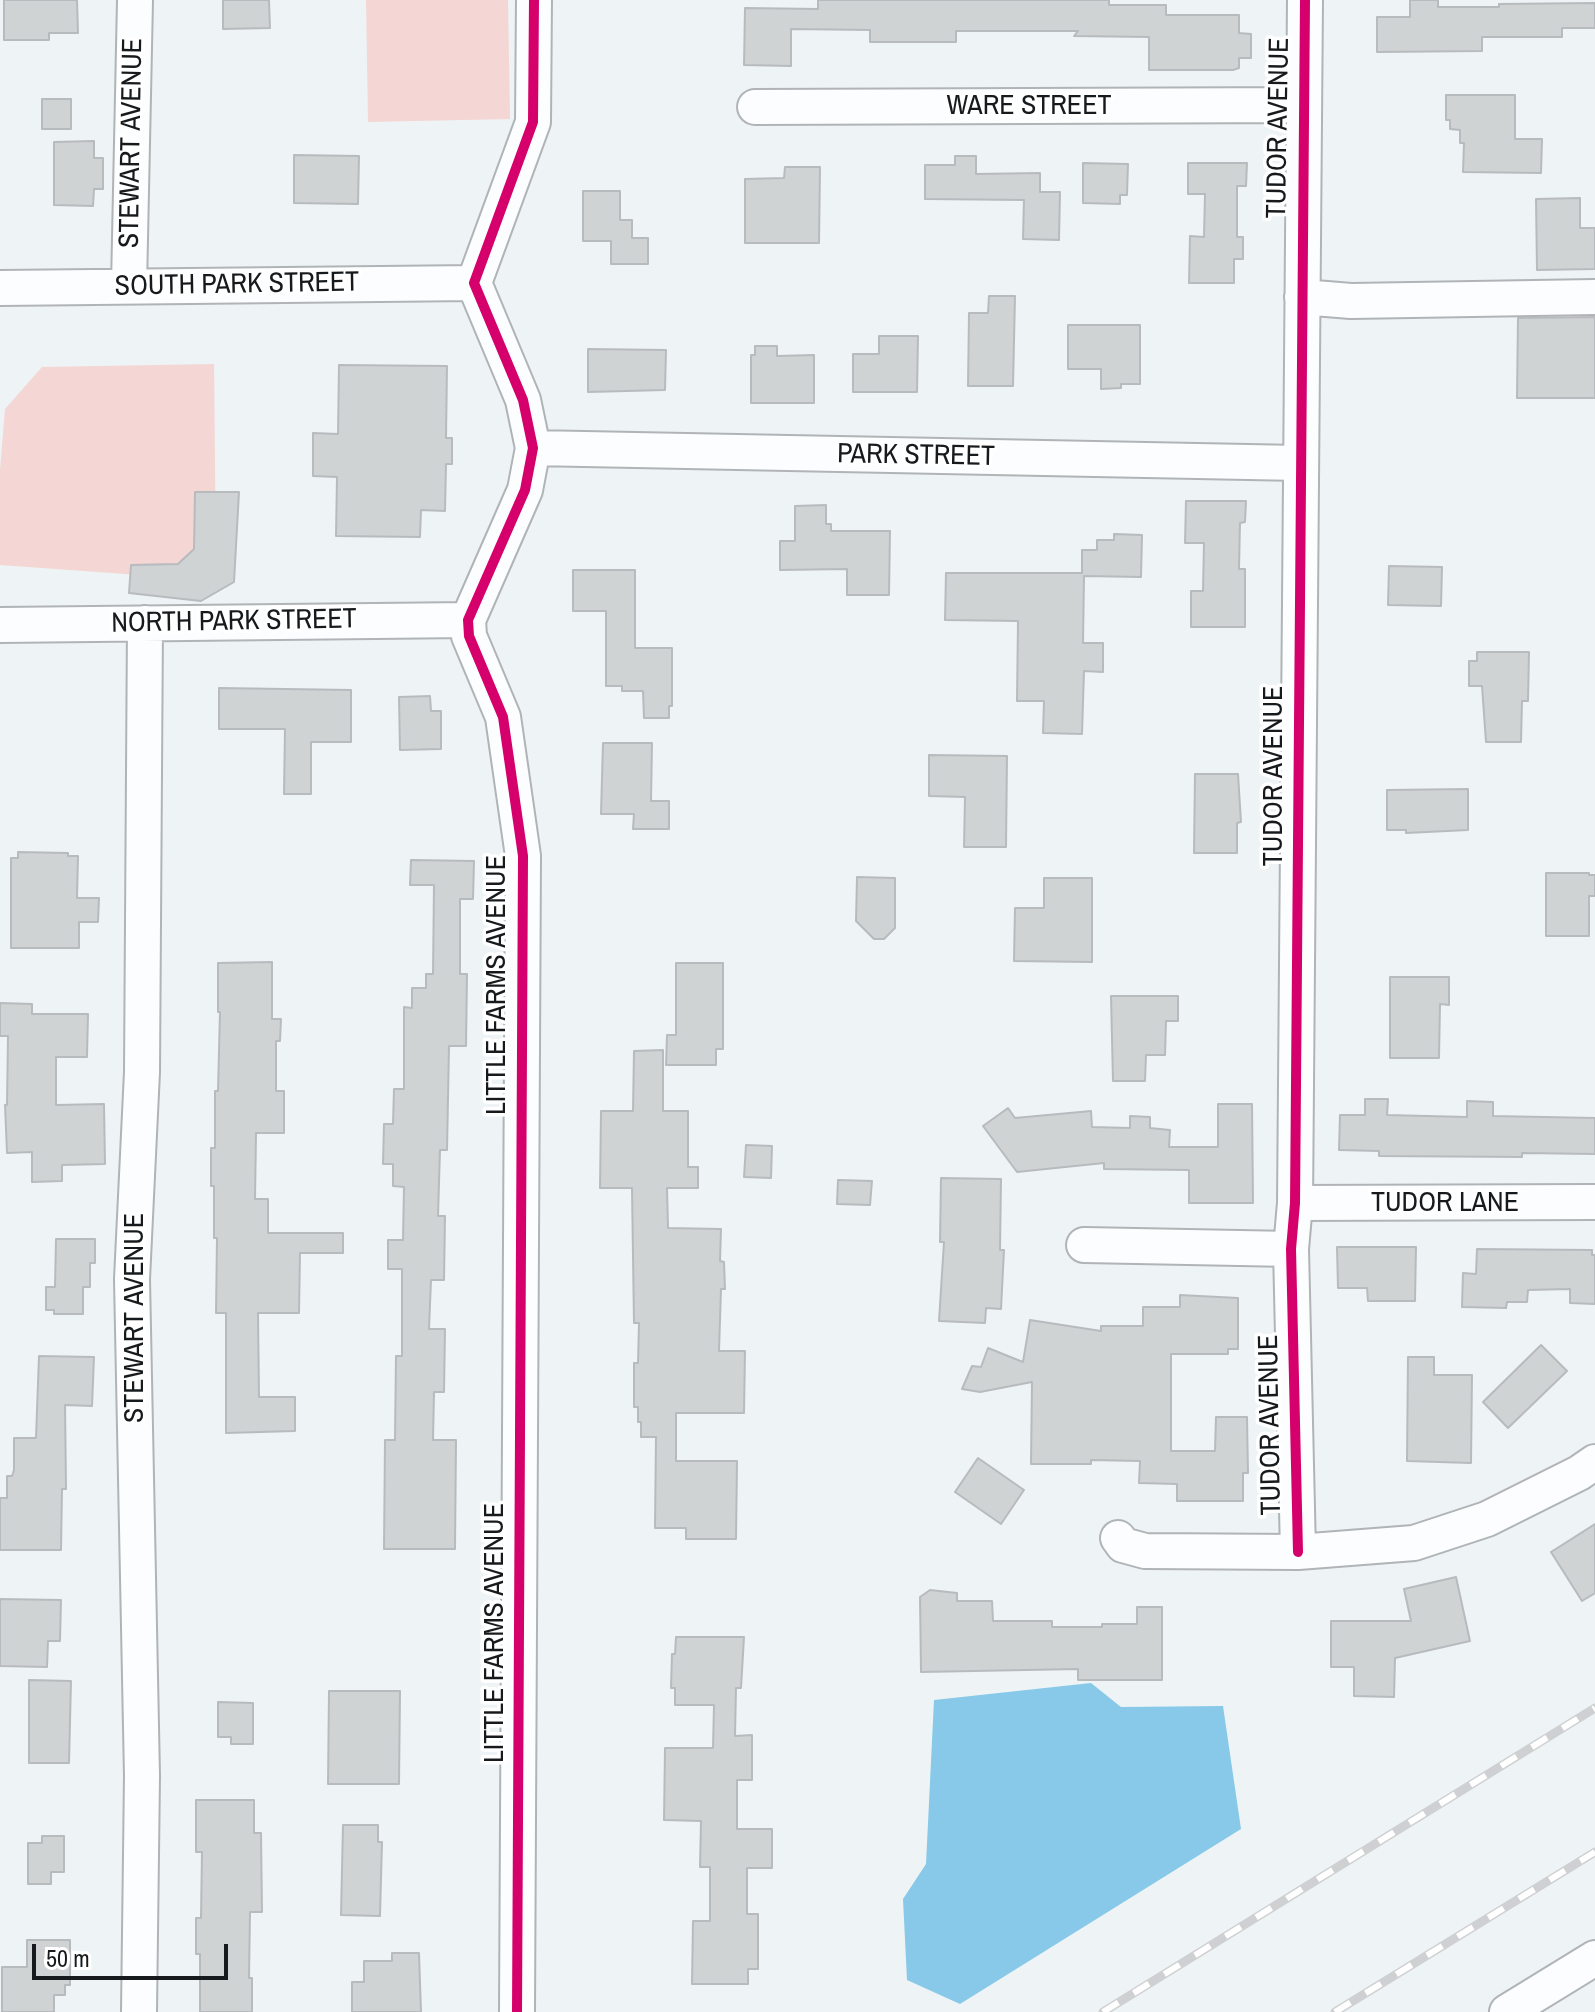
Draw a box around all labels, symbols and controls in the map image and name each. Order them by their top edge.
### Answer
street label: TUDOR AVENUE [1261,37,1297,219]
street label: STEWART AVENUE [113,38,151,248]
street label: WARE STREET [946,89,1112,123]
street label: SOUTH PARK STREET [114,266,360,304]
street label: PARK STREET [837,438,995,474]
street label: NORTH PARK STREET [111,603,357,641]
street label: TUDOR AVENUE [1257,686,1291,866]
street label: LITTLE FARMS AVENUE [480,855,514,1115]
street label: TUDOR LANE [1371,1186,1519,1220]
street label: STEWART AVENUE [118,1213,152,1423]
street label: TUDOR AVENUE [1253,1334,1289,1516]
street label: LITTLE FARMS AVENUE [478,1503,512,1763]
scale bar [36,1928,232,1978]
text: 50 m [46,1942,90,1974]

